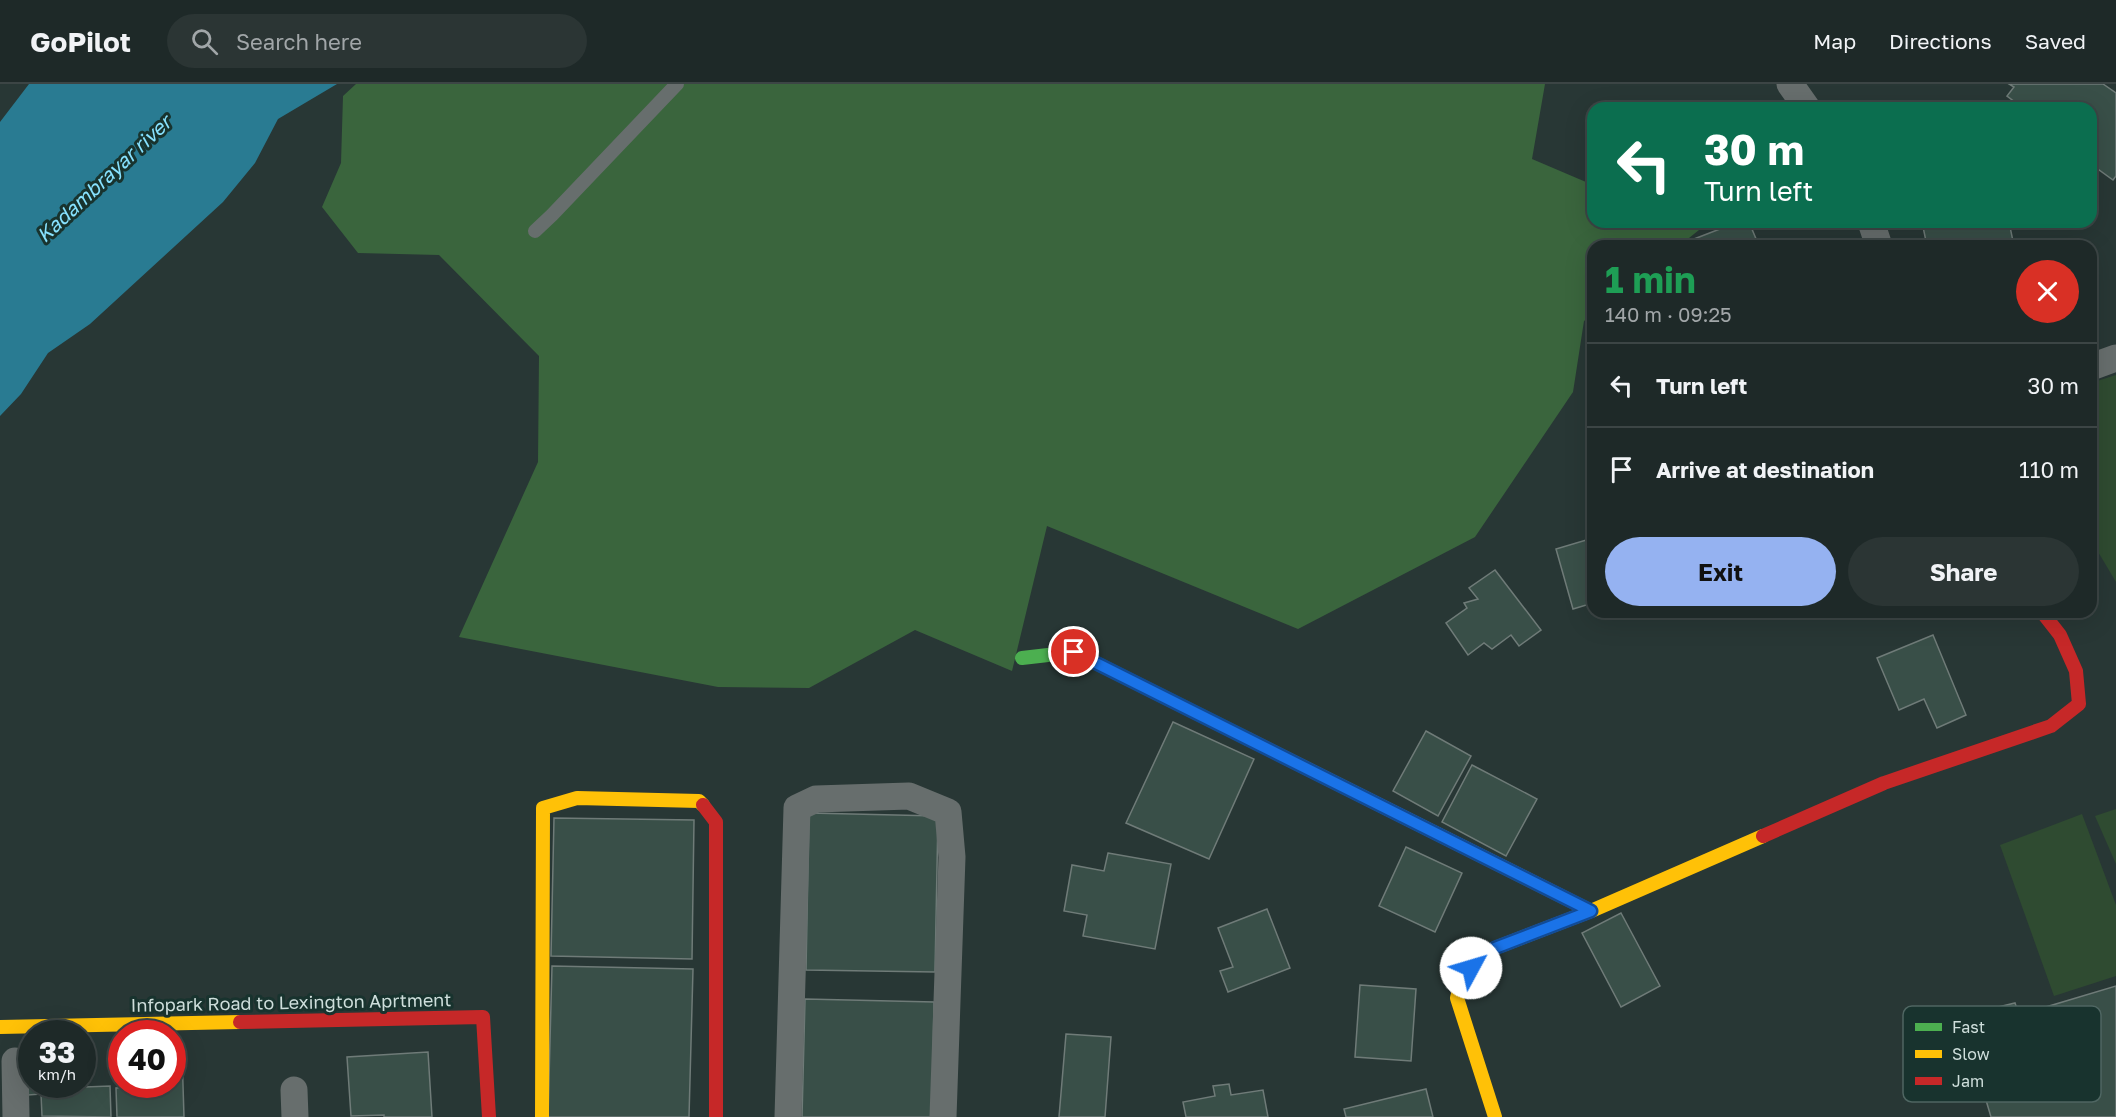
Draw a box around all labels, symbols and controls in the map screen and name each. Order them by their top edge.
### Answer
search box [167,14,587,68]
text: GoPilot [30,25,131,58]
icon: search [188,25,221,58]
text: Search here [236,28,362,55]
text: Map [1813,28,1856,54]
text: Directions [1889,28,1992,54]
text: Saved [2025,28,2086,54]
water label: Kadambrayar river [31,108,179,247]
text: 30 m [1704,124,1804,174]
icon: left [1605,126,1683,204]
text: Turn left [1704,175,1813,207]
text: 1 min [1605,258,1696,301]
button: close [2016,260,2079,323]
text: 140 m · 09:25 [1605,302,1732,326]
icon: left [1605,369,1638,402]
text: Turn left [1656,372,1747,399]
text: 30 m [2028,372,2079,399]
icon: arrive [1605,453,1638,486]
text: Arrive at destination [1656,456,1874,483]
text: 110 m [2019,456,2079,483]
button: Exit [1605,537,1836,606]
button: Share [1848,537,2079,606]
pin [1048,626,1099,677]
icon: arrive [1057,635,1090,668]
position arrow [1439,936,1503,1000]
street label: Infopark Road to Lexington Aprtment [130,988,452,1016]
legend [1903,1006,2101,1102]
text: Fast [1952,1017,1985,1037]
speed limit sign: 40 [108,1020,186,1098]
text: 33 [39,1034,75,1070]
text: Slow [1952,1044,1990,1064]
text: km/h [38,1065,76,1083]
text: Jam [1952,1071,1984,1091]

